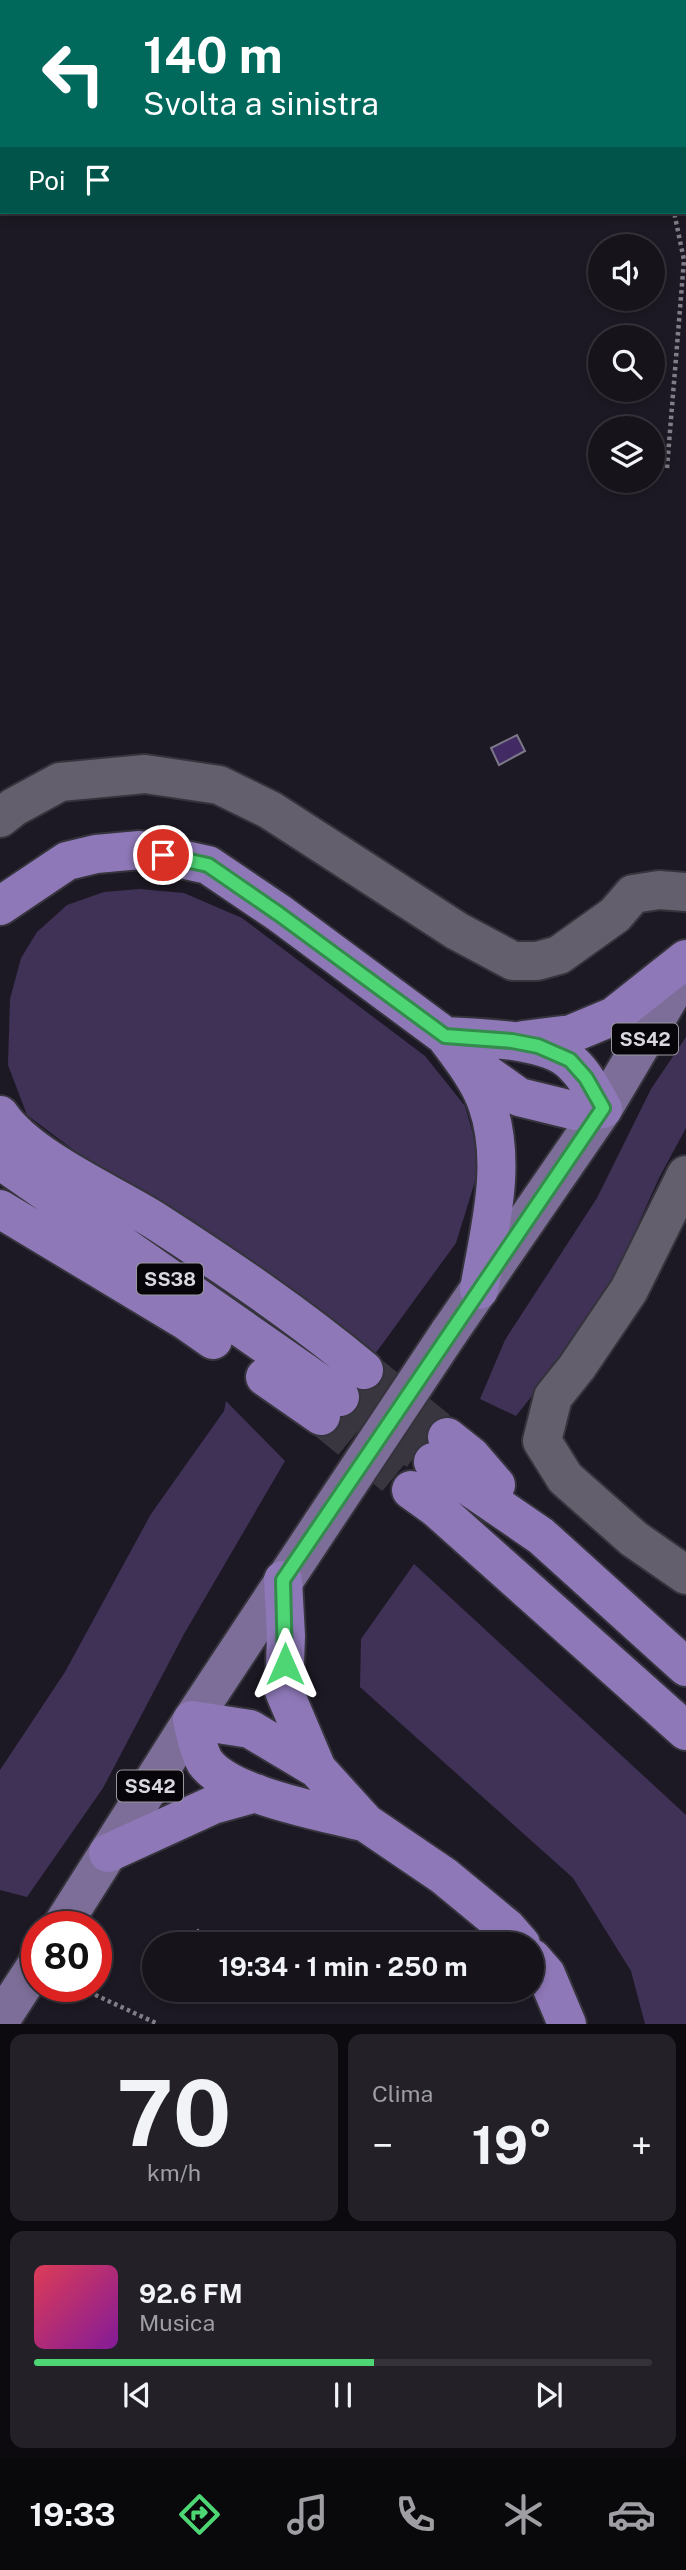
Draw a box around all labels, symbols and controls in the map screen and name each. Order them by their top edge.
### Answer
text: 140 m [143,26,283,84]
icon: left [28,28,119,119]
text: Svolta a sinistra [143,85,379,122]
icon: arrive [79,161,117,199]
text: Poi [28,165,65,196]
map controls [588,234,665,493]
button: sound [588,234,665,311]
button: search [588,325,665,402]
button: layers [588,416,665,493]
pin [133,825,193,885]
icon: arrive [144,836,182,874]
road number: SS42 [612,1023,678,1054]
road number: SS38 [137,1264,203,1294]
position arrow [248,1627,322,1701]
road number: SS42 [117,1770,183,1801]
speed limit sign: 80 [21,1911,112,2002]
text: 19:34 · 1 min · 250 m [219,1951,467,1982]
text: 70 [117,2060,231,2166]
text: Clima [372,2080,433,2107]
text: 19° [471,2115,553,2176]
text: − [372,2123,393,2168]
text: + [631,2123,652,2168]
text: km/h [147,2159,201,2186]
text: 92.6 FM [139,2278,243,2309]
text: Musica [139,2309,215,2336]
icon: previous [118,2376,156,2414]
icon: pause [324,2376,362,2414]
icon: next [530,2376,568,2414]
icon: directions [175,2490,224,2539]
icon: music [283,2490,332,2539]
icon: phone [391,2490,440,2539]
icon: climate [499,2490,548,2539]
icon: car [607,2490,656,2539]
text: 19:33 [30,2496,115,2533]

